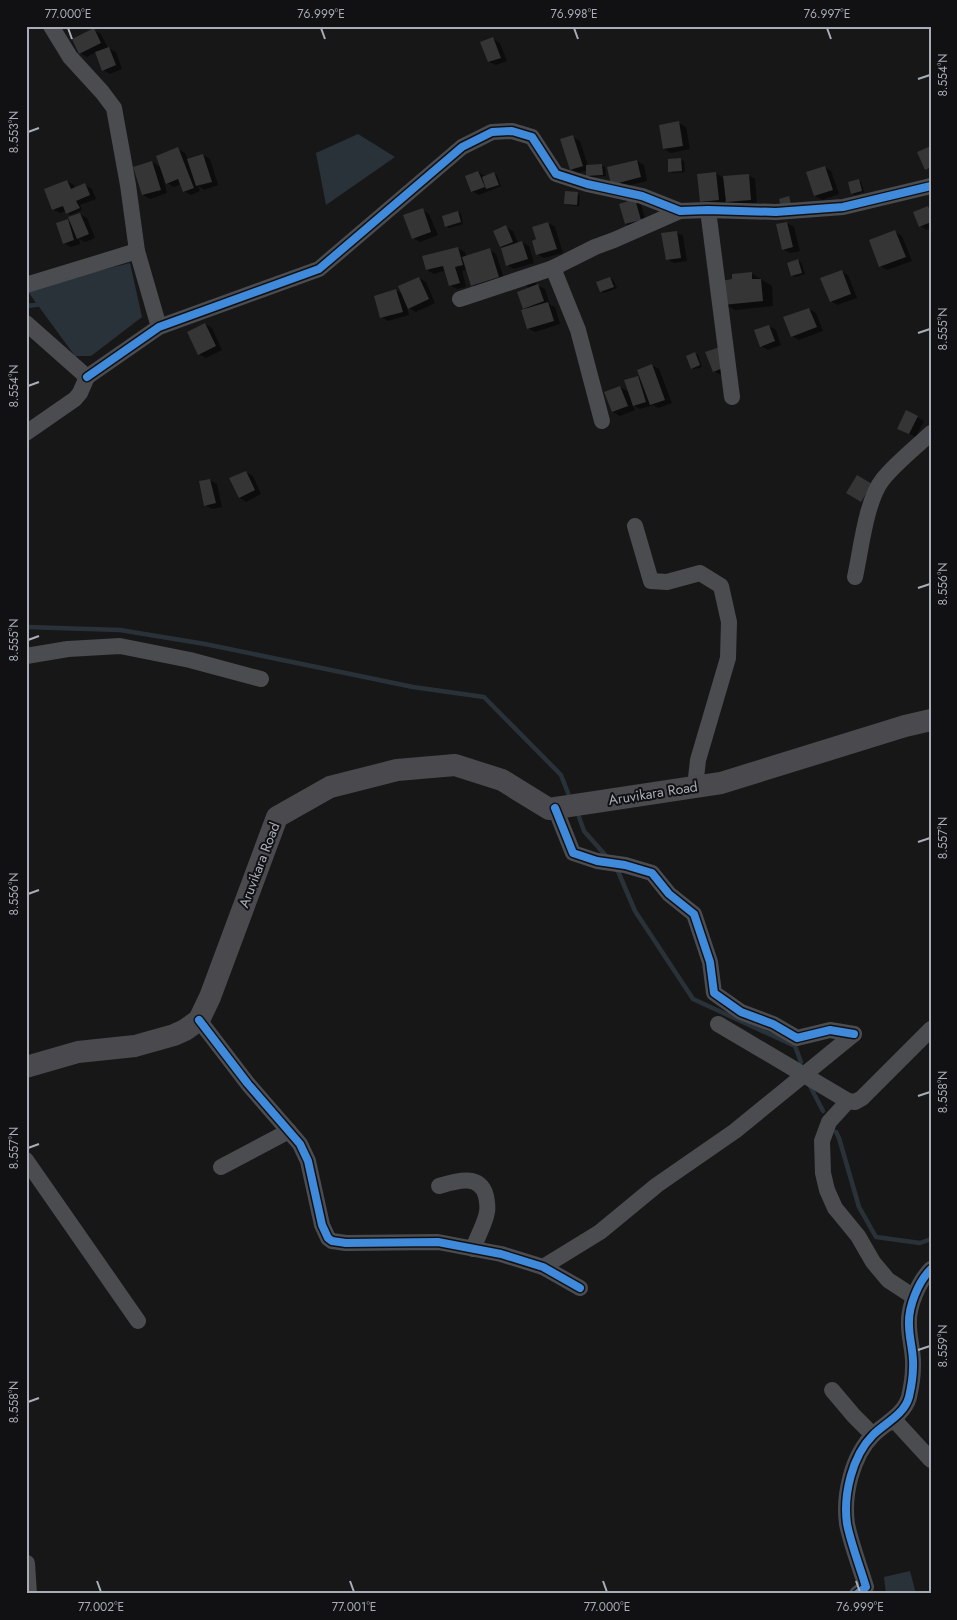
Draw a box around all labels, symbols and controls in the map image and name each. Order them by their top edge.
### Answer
text: 77.000°E [45,5,91,23]
text: 76.999°E [297,5,345,23]
text: 76.998°E [550,5,598,23]
text: 76.997°E [804,5,850,23]
text: 8.554°N [934,53,952,97]
text: 8.553°N [5,111,23,153]
text: 8.555°N [934,308,952,350]
text: 8.554°N [5,364,23,408]
text: 8.556°N [934,562,952,606]
text: 8.555°N [5,619,23,661]
street label: Aruvikara Road [607,776,699,810]
text: 8.557°N [934,817,952,859]
street label: Aruvikara Road [234,819,284,911]
text: 8.556°N [5,872,23,916]
text: 8.558°N [934,1071,952,1113]
text: 8.557°N [5,1127,23,1169]
text: 8.559°N [934,1324,952,1368]
text: 8.558°N [5,1381,23,1423]
text: 77.002°E [78,1598,124,1616]
text: 77.001°E [332,1598,376,1616]
text: 77.000°E [584,1598,630,1616]
text: 76.999°E [836,1598,884,1616]

